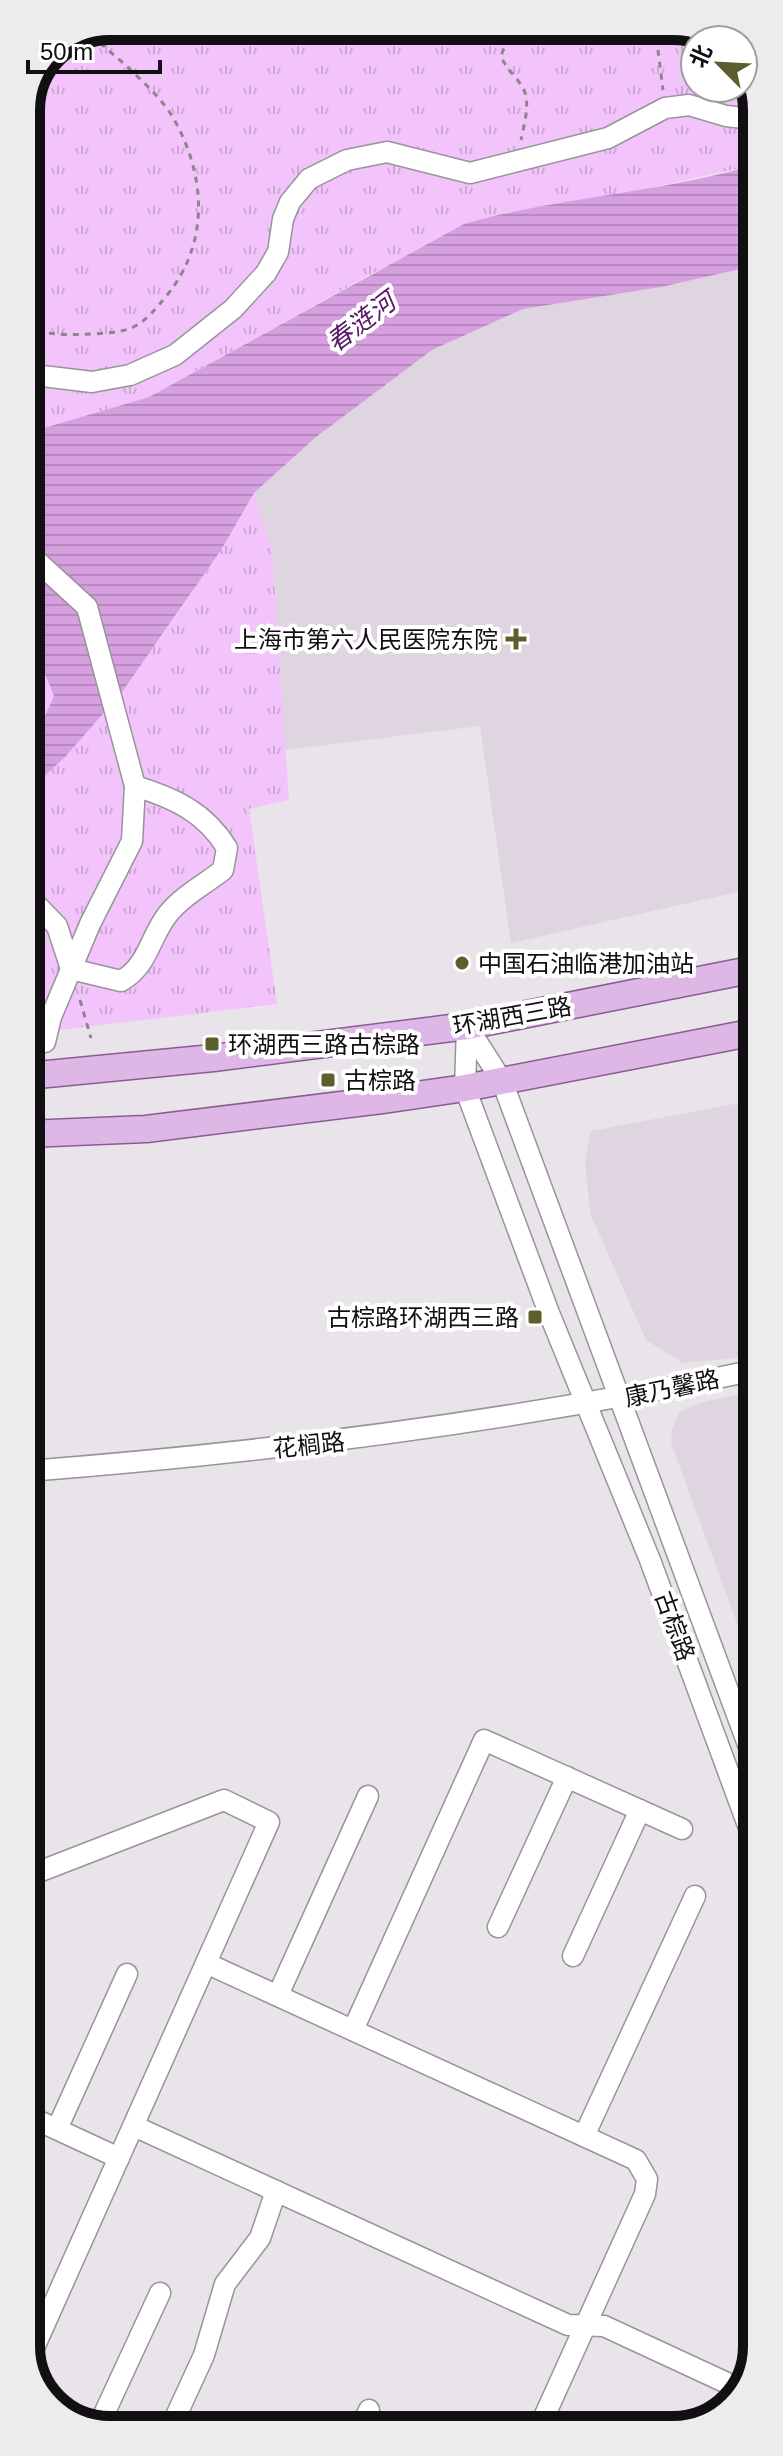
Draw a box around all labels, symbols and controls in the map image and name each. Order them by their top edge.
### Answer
scale bar [28,24,160,74]
north arrow [679,24,759,104]
text: 50 m [40,38,93,65]
text: 北 [685,41,717,71]
water label: 春涟河 [321,284,405,357]
place label: 上海市第六人民医院东院 [234,626,498,653]
marker: 上海市第六人民医院东院 [505,628,527,650]
place label: 中国石油临港加油站 [478,950,694,977]
marker: 中国石油临港加油站 [453,954,471,972]
street label: 环湖西三路 [451,992,573,1040]
place label: 环湖西三路古棕路 [228,1031,420,1058]
marker: 环湖西三路古棕路 [203,1035,221,1053]
place label: 古棕路 [344,1067,416,1094]
marker: 古棕路 [319,1071,337,1089]
place label: 古棕路环湖西三路 [327,1304,519,1331]
marker: 古棕路环湖西三路 [526,1308,544,1326]
street label: 康乃馨路 [622,1365,722,1411]
street label: 花榈路 [272,1428,346,1462]
street label: 古棕路 [650,1588,700,1664]

